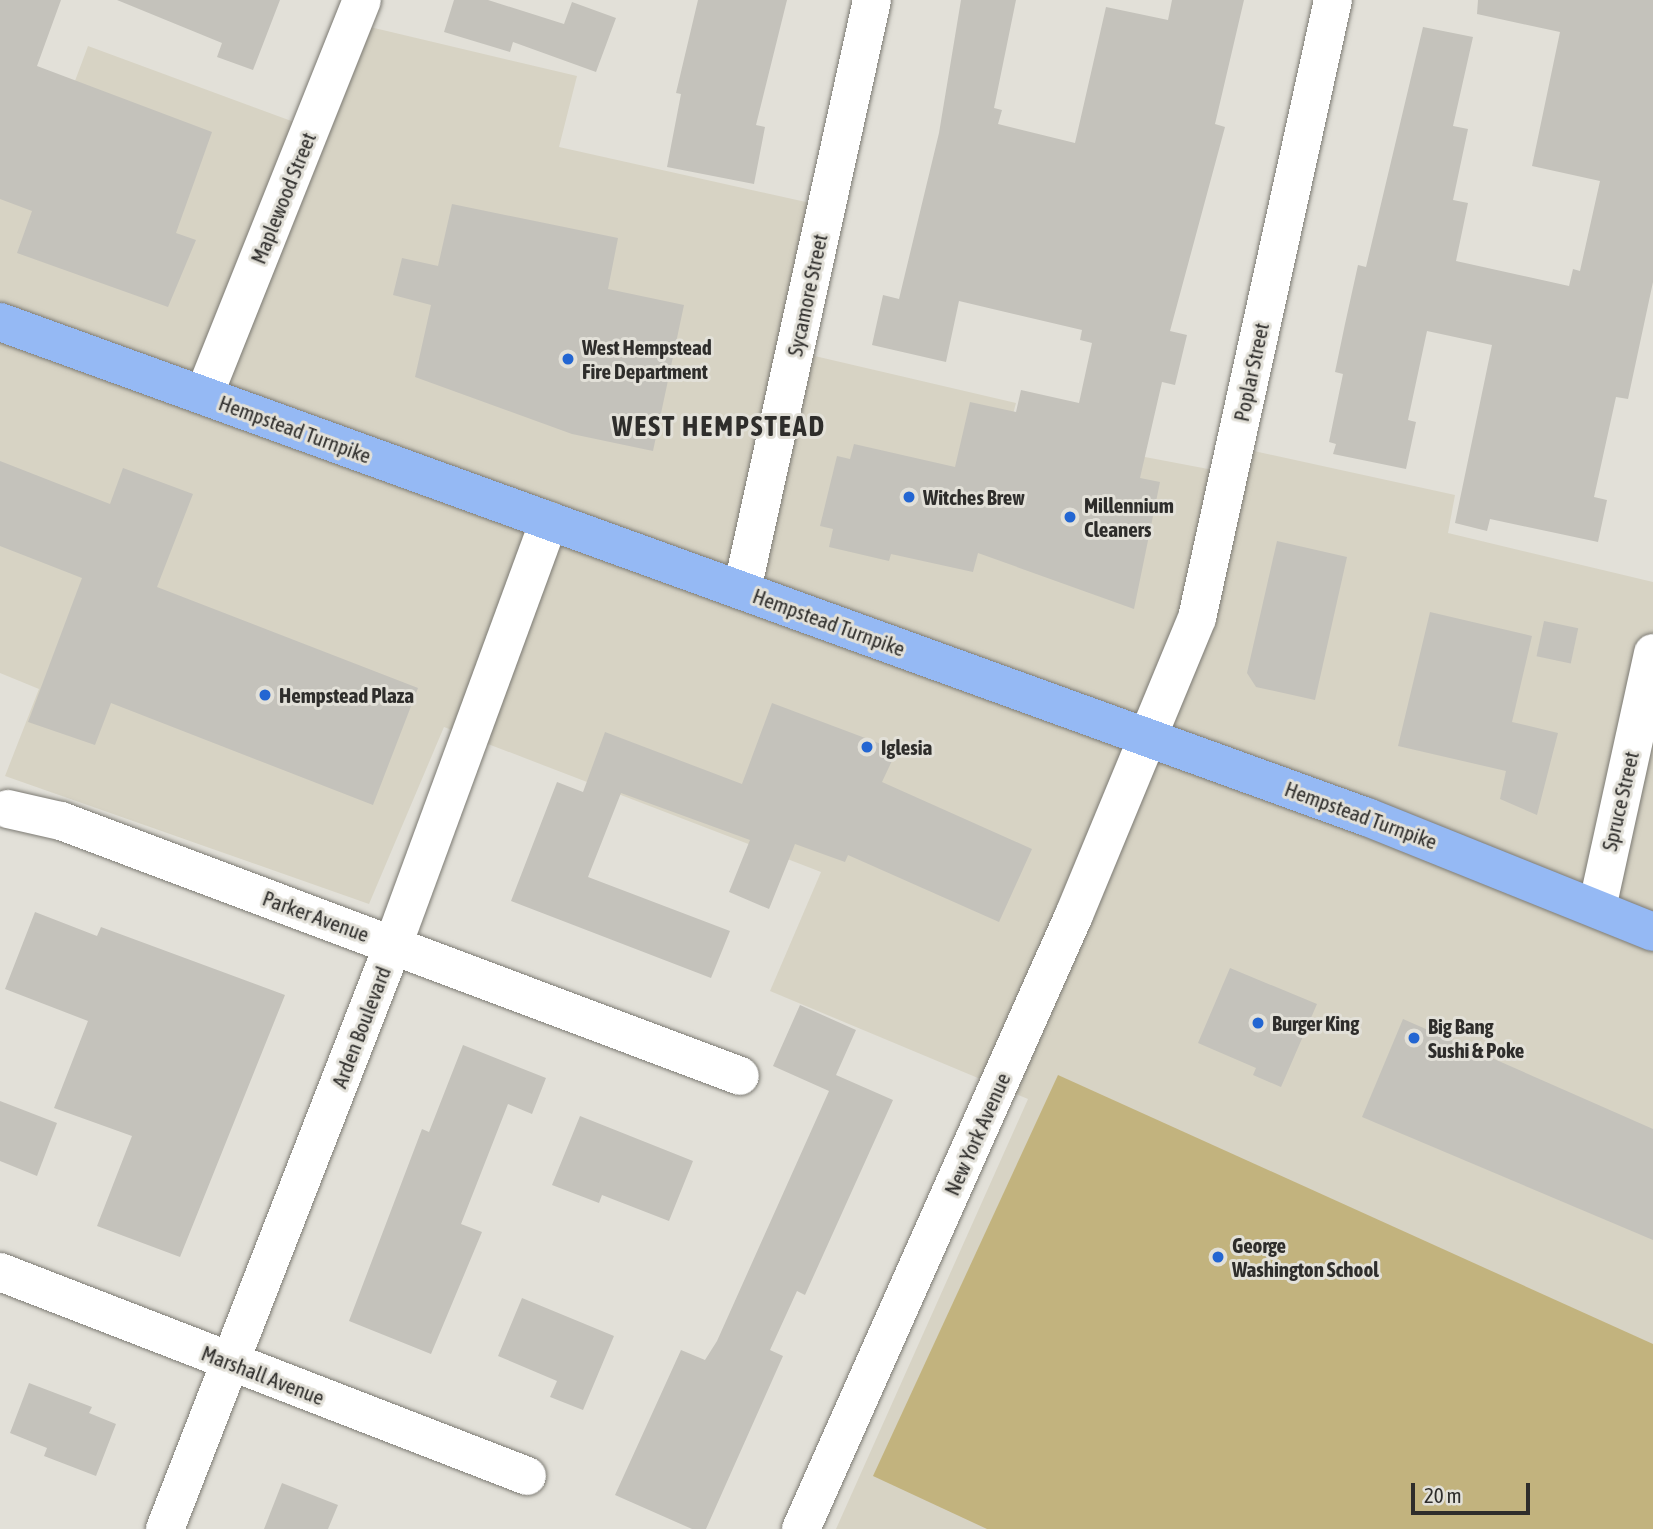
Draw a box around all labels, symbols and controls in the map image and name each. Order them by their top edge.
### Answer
street label: Maplewood Street [245,129,321,267]
street label: Sycamore Street [782,232,832,358]
street label: Poplar Street [1228,320,1274,424]
place label: West Hempstead Fire Department [582,334,712,384]
marker: West Hempstead Fire Department [560,351,576,367]
street label: Hempstead Turnpike [216,390,374,468]
district label: WEST HEMPSTEAD [614,409,824,443]
place label: Witches Brew [923,484,1025,510]
marker: Witches Brew [901,489,917,505]
place label: Millennium Cleaners [1084,492,1174,542]
marker: Millennium Cleaners [1062,509,1078,525]
street label: Hempstead Turnpike [750,583,908,661]
place label: Hempstead Plaza [279,682,414,708]
marker: Hempstead Plaza [257,687,273,703]
place label: Iglesia [881,734,932,760]
marker: Iglesia [859,739,875,755]
street label: Spruce Street [1596,749,1644,853]
street label: Hempstead Turnpike [1282,776,1440,854]
street label: Parker Avenue [259,885,373,947]
street label: Arden Boulevard [326,963,396,1091]
place label: Burger King [1272,1010,1359,1036]
place label: Big Bang Sushi & Poke [1428,1013,1524,1063]
marker: Burger King [1250,1015,1266,1031]
marker: Big Bang Sushi & Poke [1406,1030,1422,1046]
street label: New York Avenue [939,1069,1015,1199]
place label: George Washington School [1232,1232,1379,1282]
marker: George Washington School [1210,1249,1226,1265]
street label: Marshall Avenue [198,1340,328,1410]
scale bar [1415,1470,1534,1514]
text: 20 m [1424,1483,1462,1507]

